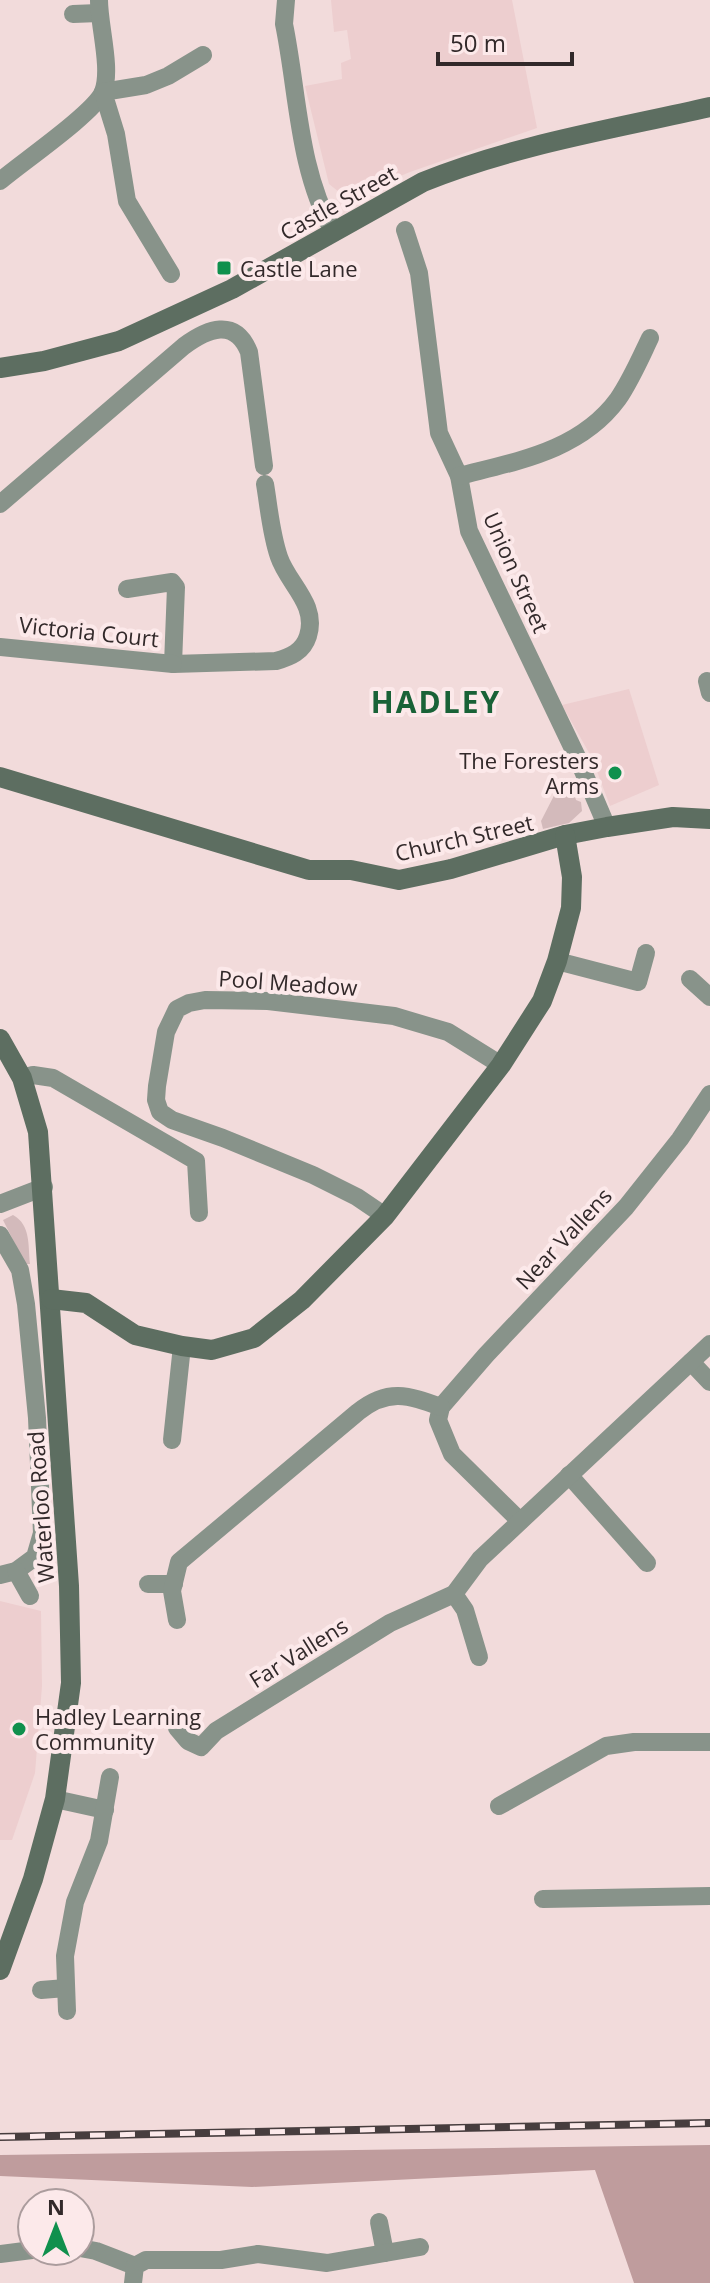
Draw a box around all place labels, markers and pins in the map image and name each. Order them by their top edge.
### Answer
place label: Castle Lane [240,253,358,283]
marker: Castle Lane [215,259,233,277]
place label: The Foresters Arms [459,745,599,800]
marker: The Foresters Arms [606,764,624,782]
place label: Hadley Learning Community [35,1701,201,1756]
marker: Hadley Learning Community [10,1720,28,1738]

